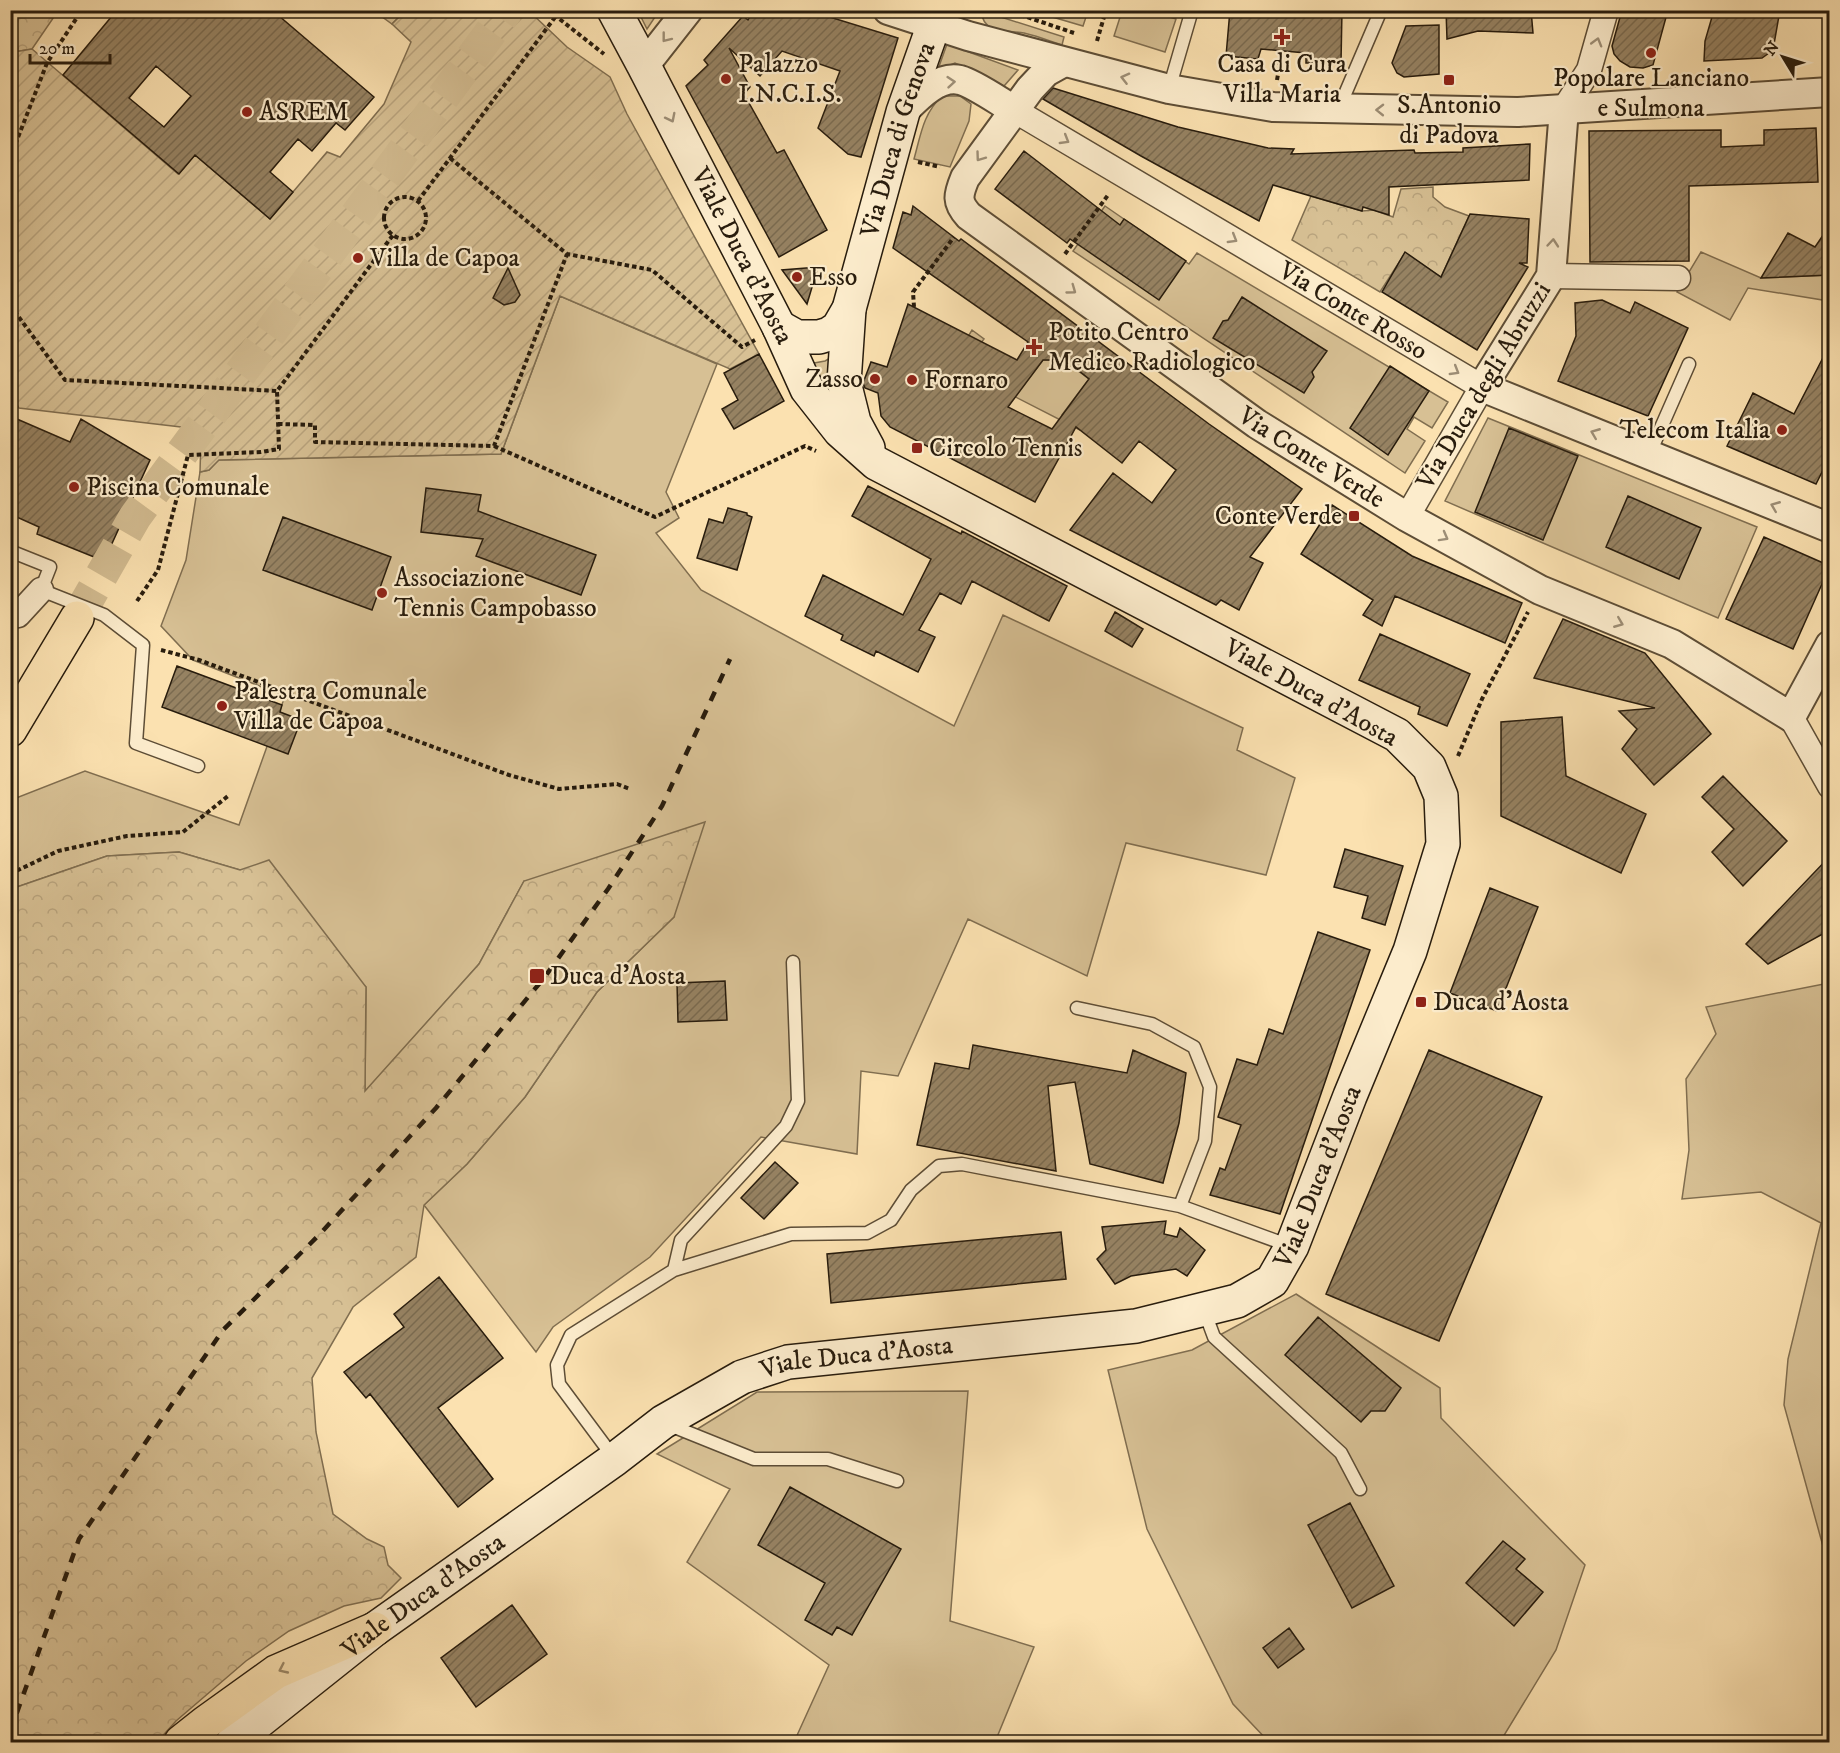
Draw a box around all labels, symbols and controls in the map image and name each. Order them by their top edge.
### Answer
scale bar [30,27,110,65]
north arrow [1753,27,1813,87]
marker: Casa di Cura Villa Maria [1273,28,1291,46]
one-way arrow [662,32,673,43]
one-way arrow [1590,37,1602,48]
text: N [1760,37,1784,60]
text: 20 m [39,38,75,60]
street label: Via Duca di Genova [853,38,943,242]
marker: Popolare Lanciano e Sulmona [1644,46,1658,60]
place label: Palazzo I.N.C.I.S. [738,48,842,111]
place label: Casa di Cura Villa Maria [1217,48,1347,111]
place label: Popolare Lanciano e Sulmona [1553,62,1749,125]
marker: Palazzo I.N.C.I.S. [719,72,733,86]
one-way arrow [1120,72,1130,85]
marker: S.Antonio di Padova [1442,73,1456,87]
one-way arrow [946,76,956,89]
place label: S.Antonio di Padova [1397,89,1501,152]
place label: ASREM [259,96,349,129]
one-way arrow [1375,104,1384,116]
marker: ASREM [240,105,254,119]
one-way arrow [664,112,675,123]
one-way arrow [1059,133,1069,144]
one-way arrow [976,151,987,162]
street label: Viale Duca d'Aosta [683,161,801,350]
one-way arrow [1227,232,1237,244]
one-way arrow [1546,239,1559,248]
place label: Villa de Capoa [369,242,520,275]
marker: Villa de Capoa [351,251,365,265]
street label: Via Conte Rosso [1272,253,1434,368]
place label: Esso [809,261,857,294]
marker: Esso [790,270,804,284]
street label: Via Duca degli Abruzzi [1409,276,1559,496]
one-way arrow [1066,283,1077,294]
place label: Potito Centro Medico Radiologico [1048,316,1255,379]
marker: Potito Centro Medico Radiologico [1025,338,1043,356]
place label: Zasso [805,363,863,396]
one-way arrow [1449,363,1459,375]
place label: Fornaro [924,364,1008,397]
marker: Zasso [868,372,882,386]
marker: Fornaro [905,373,919,387]
street label: Via Conte Verde [1231,399,1391,516]
place label: Telecom Italia [1620,414,1770,447]
marker: Telecom Italia [1775,423,1789,437]
one-way arrow [1590,428,1601,440]
place label: Circolo Tennis [929,432,1083,465]
marker: Circolo Tennis [910,441,924,455]
place label: Piscina Comunale [86,471,270,504]
marker: Piscina Comunale [67,480,81,494]
place label: Conte Verde [1215,500,1342,533]
one-way arrow [1771,501,1782,513]
marker: Conte Verde [1347,509,1361,523]
one-way arrow [1438,530,1448,541]
place label: Associazione Tennis Campobasso [394,562,597,625]
marker: Associazione Tennis Campobasso [375,586,389,600]
one-way arrow [1613,616,1624,628]
street label: Viale Duca d'Aosta [1217,631,1404,754]
place label: Palestra Comunale Villa de Capoa [233,675,427,738]
marker: Palestra Comunale Villa de Capoa [215,699,229,713]
place label: Duca d’Aosta [550,960,686,993]
marker: Duca d’Aosta [528,967,546,985]
place label: Duca d'Aosta [1433,986,1569,1019]
marker: Duca d'Aosta [1414,995,1428,1009]
street label: Viale Duca d'Aosta [1266,1080,1369,1275]
street label: Viale Duca d'Aosta [755,1329,954,1387]
street label: Viale Duca d'Aosta [334,1526,511,1666]
one-way arrow [278,1662,289,1674]

